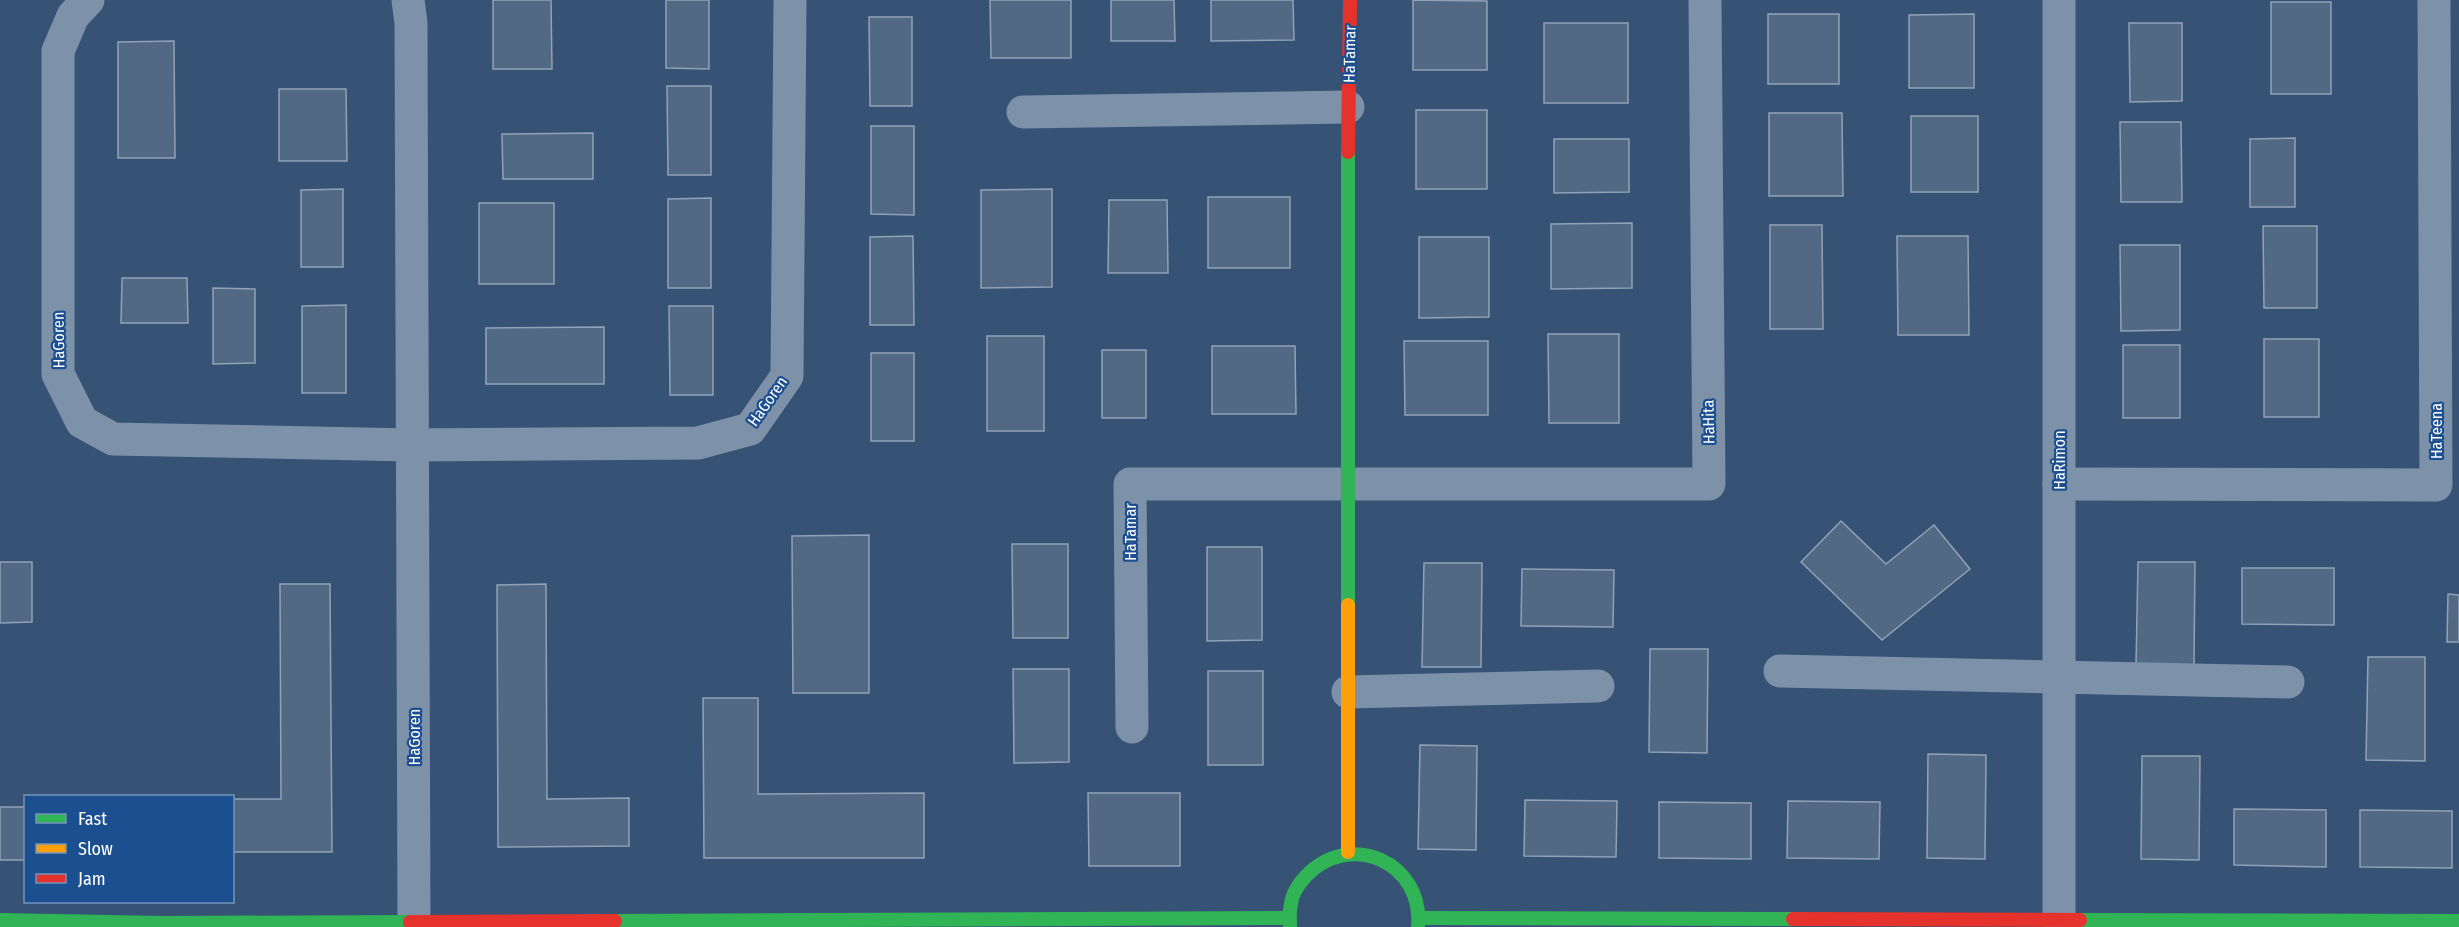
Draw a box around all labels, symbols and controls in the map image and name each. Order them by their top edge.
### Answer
street label: HaTamar [1339,25,1360,83]
street label: HaGoren [49,312,68,368]
street label: HaGoren [743,373,791,430]
street label: HaHita [1699,400,1718,444]
street label: HaTeena [2427,403,2446,459]
street label: HaRimon [2050,430,2069,490]
street label: HaTamar [1121,503,1140,561]
street label: HaGoren [405,709,424,765]
legend [24,795,234,903]
text: Fast [78,808,107,830]
text: Slow [78,838,113,860]
text: Jam [78,868,106,890]

